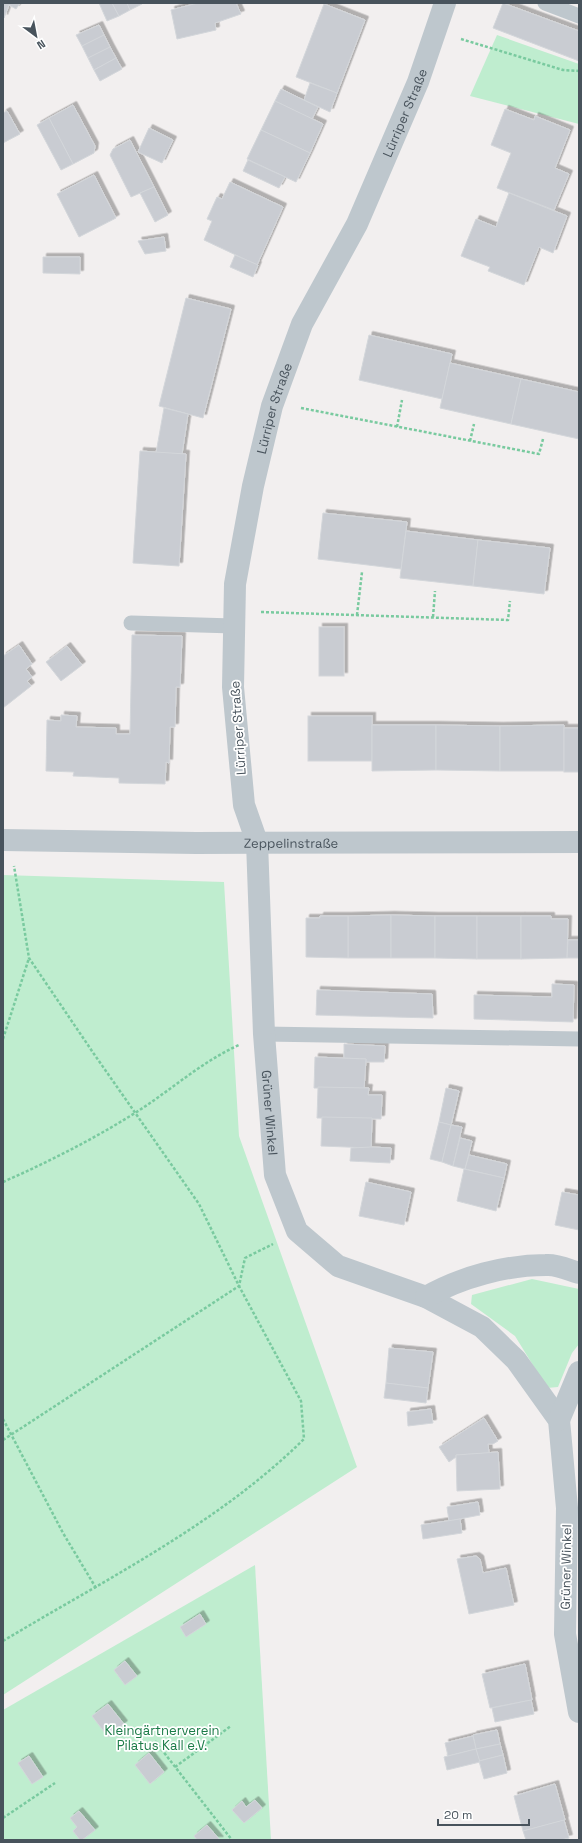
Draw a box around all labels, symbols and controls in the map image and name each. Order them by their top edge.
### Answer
north arrow [16,16,56,56]
text: N [34,37,48,52]
street label: Lürriper Straße [378,66,430,160]
street label: Lürriper Straße [252,360,296,455]
street label: Lürriper Straße [226,680,250,776]
street label: Zeppelinstraße [244,834,338,851]
street label: Grüner Winkel [258,1069,282,1156]
street label: Grüner Winkel [557,1524,575,1610]
park label: Kleingärtnerverein Pilatus Kall e.V. [104,1722,220,1754]
scale bar [438,1801,529,1827]
text: 20 m [444,1807,472,1823]

